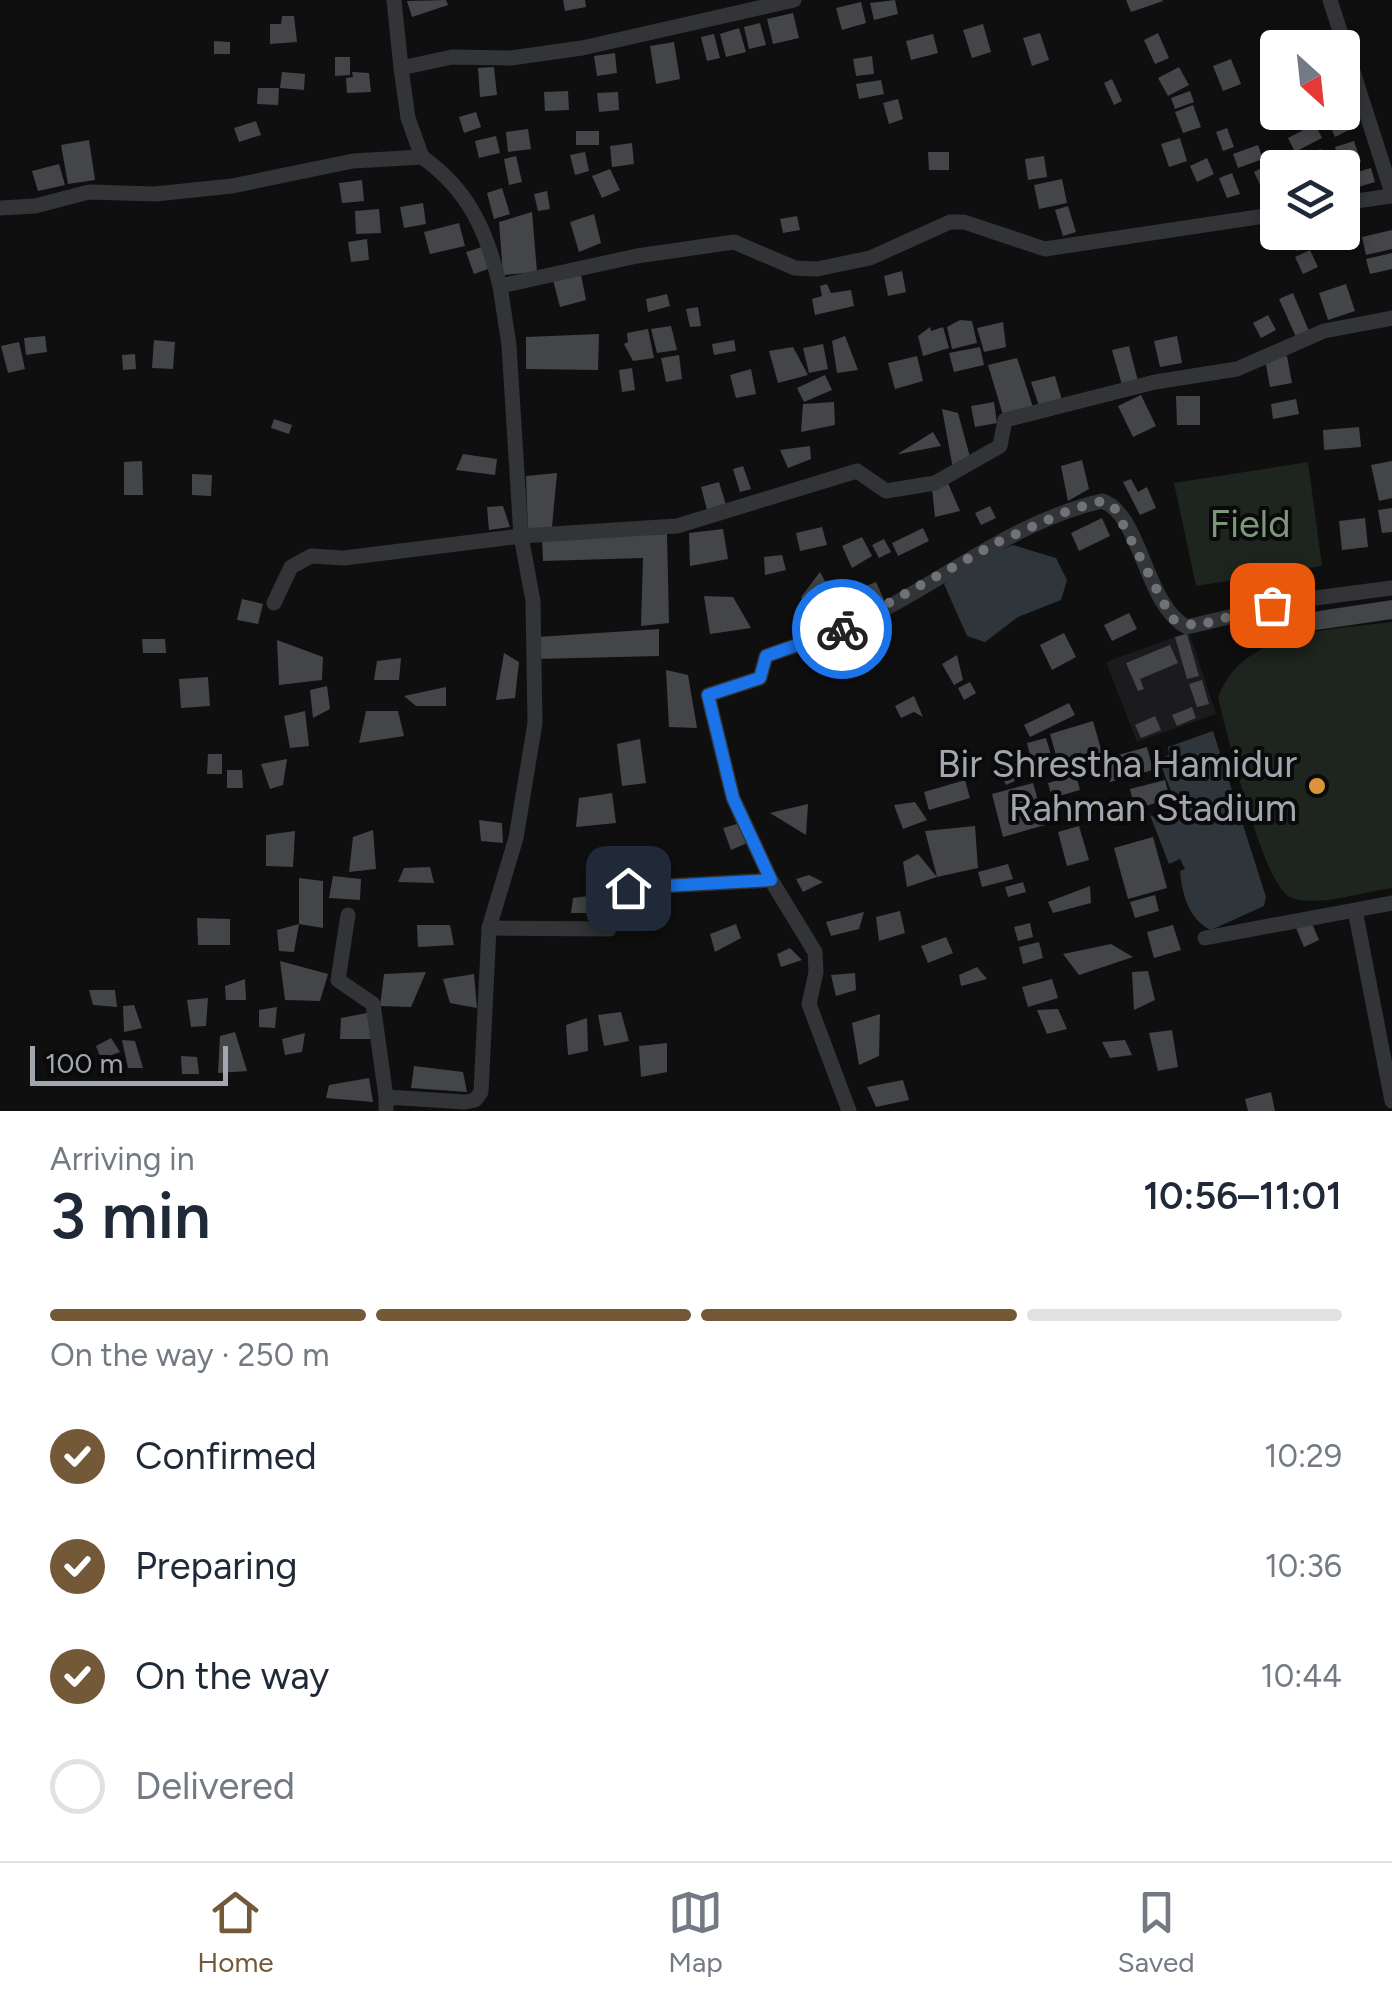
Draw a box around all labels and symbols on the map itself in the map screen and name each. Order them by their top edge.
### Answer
north arrow [1260,30,1360,130]
park label: Field [1210,501,1290,547]
pin [1230,563,1315,648]
courier [792,579,892,679]
place label: Bir Shrestha Hamidur Rahman Stadium [937,741,1297,831]
marker: Bir Shrestha Hamidur Rahman Stadium [1306,775,1328,797]
pin [586,846,671,931]
scale bar [30,1041,228,1086]

